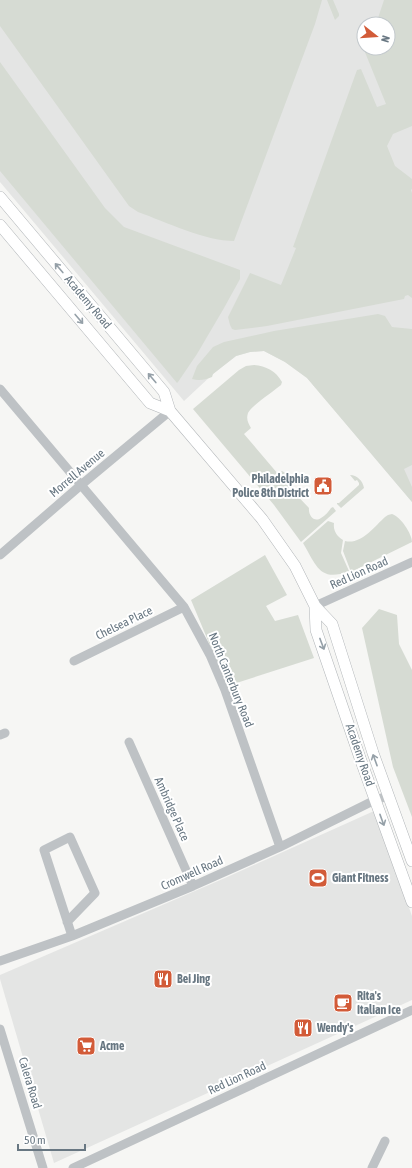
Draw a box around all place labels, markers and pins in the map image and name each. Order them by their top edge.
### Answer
place label: Philadelphia Police 8th District [232,472,310,500]
public building icon: Philadelphia Police 8th District [312,475,334,497]
sports icon: Giant Fitness [307,867,329,889]
place label: Giant Fitness [332,871,389,885]
restaurant icon: Bei Jing [152,968,174,990]
place label: Bei Jing [177,972,211,986]
place label: Rita's Italian Ice [357,989,402,1017]
cafe icon: Rita's Italian Ice [332,992,354,1014]
restaurant icon: Wendy's [292,1017,314,1039]
place label: Wendy's [316,1021,354,1035]
supermarket icon: Acme [75,1035,97,1057]
place label: Acme [99,1039,125,1053]

